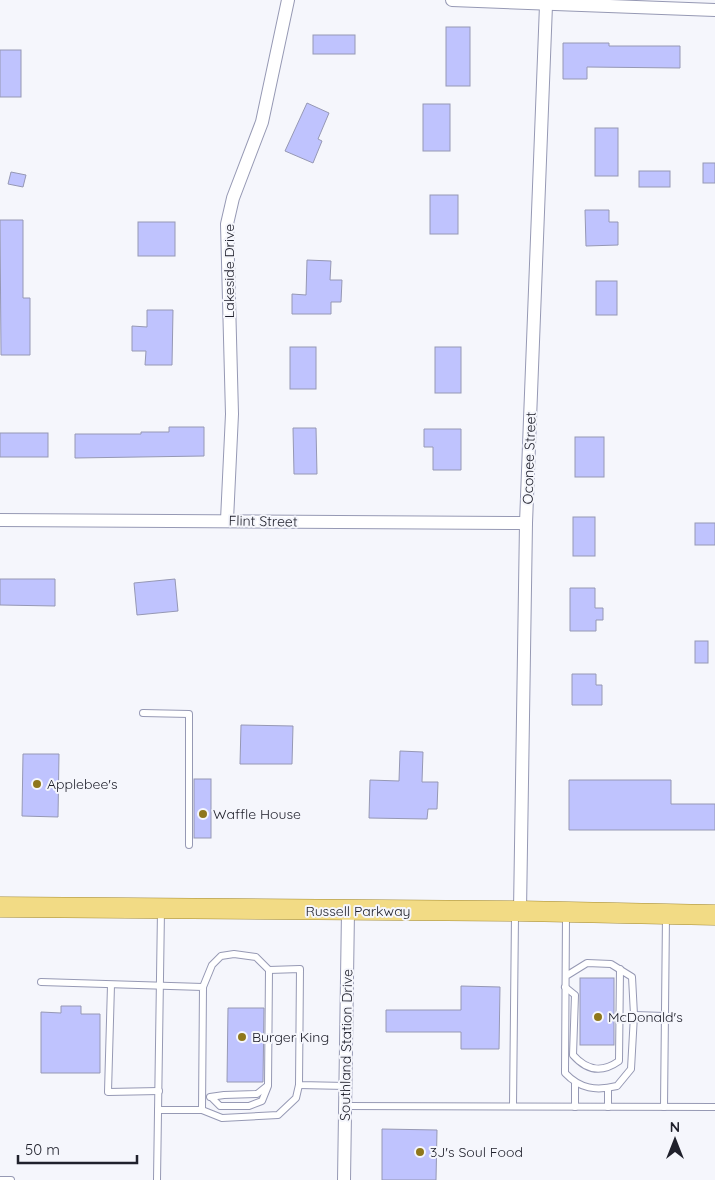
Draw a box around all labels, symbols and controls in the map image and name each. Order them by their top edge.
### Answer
street label: Lakeside Drive [220,224,238,318]
street label: Oconee Street [518,411,540,505]
street label: Flint Street [228,511,298,531]
place label: Applebee's [47,775,118,793]
marker: Applebee's [31,778,43,790]
place label: Waffle House [213,805,301,823]
marker: Waffle House [197,808,209,820]
street label: Russell Parkway [305,902,411,920]
street label: Southland Station Drive [336,969,356,1121]
place label: McDonald's [608,1008,683,1026]
marker: McDonald's [592,1011,604,1023]
place label: Burger King [252,1028,329,1046]
marker: Burger King [236,1031,248,1043]
north arrow [650,1115,700,1165]
text: N [670,1118,680,1136]
scale bar [18,1132,136,1164]
text: 50 m [25,1140,60,1159]
place label: 3J's Soul Food [430,1143,523,1161]
marker: 3J's Soul Food [414,1146,426,1158]

